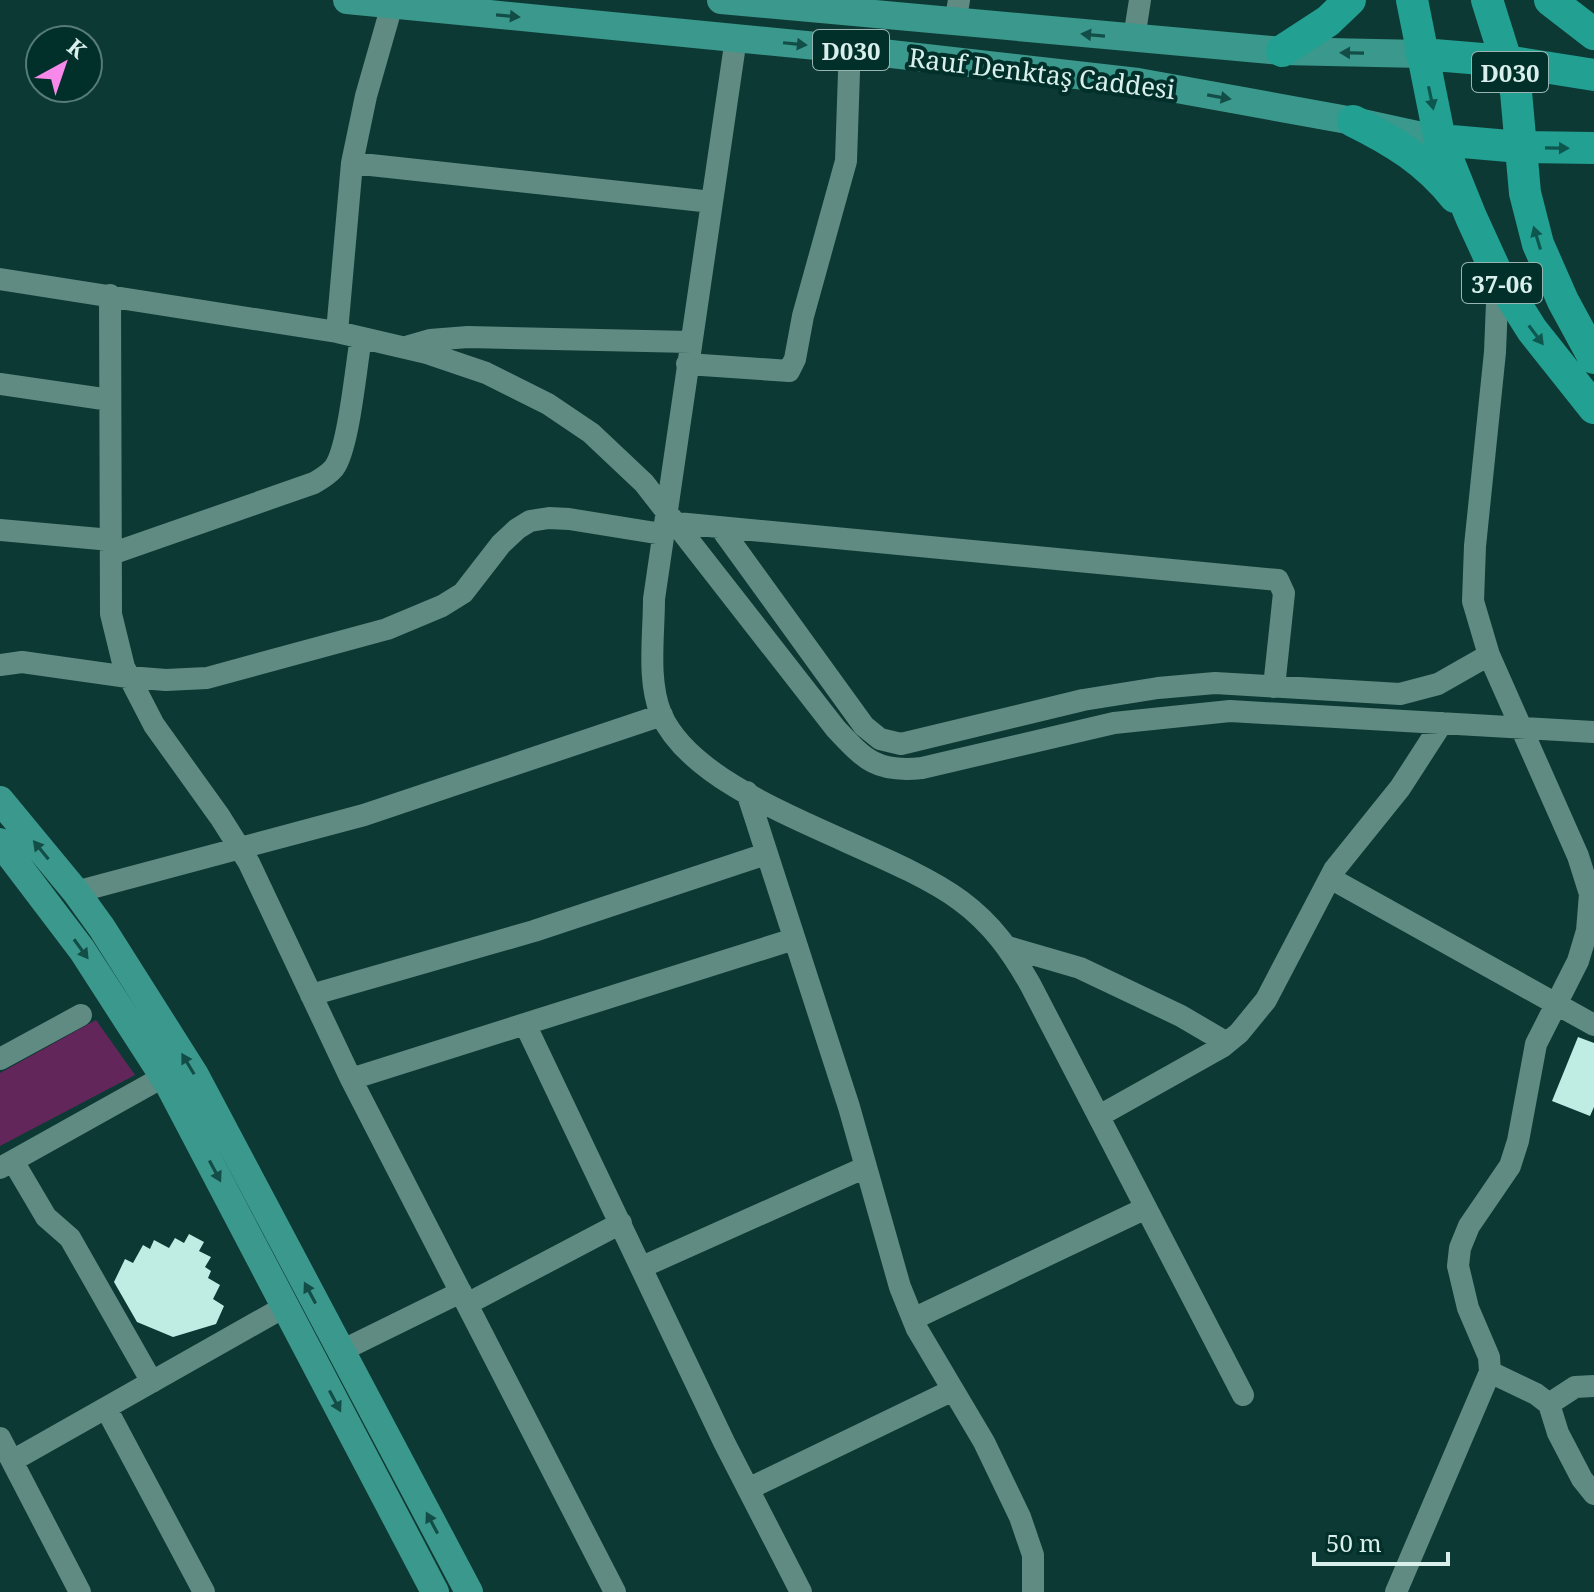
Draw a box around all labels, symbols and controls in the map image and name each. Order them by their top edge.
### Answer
one-way arrow [496,10,521,23]
north arrow [24,24,104,104]
one-way arrow [1080,28,1105,41]
road number: D030 [813,30,889,70]
text: K [62,31,94,65]
one-way arrow [782,38,807,51]
street label: Rauf Denktaş Caddesi [907,39,1177,107]
one-way arrow [1339,47,1364,59]
road number: D030 [1472,52,1548,92]
one-way arrow [1425,85,1438,110]
one-way arrow [1207,91,1232,103]
one-way arrow [1545,141,1570,154]
one-way arrow [1530,225,1543,249]
road number: 37-06 [1462,263,1542,303]
one-way arrow [1528,325,1543,346]
one-way arrow [33,840,50,860]
one-way arrow [72,938,88,959]
one-way arrow [181,1053,195,1075]
one-way arrow [207,1160,221,1182]
one-way arrow [304,1282,317,1305]
one-way arrow [329,1390,342,1413]
one-way arrow [426,1512,440,1534]
scale bar [1314,1516,1448,1566]
text: 50 m [1326,1526,1382,1559]

